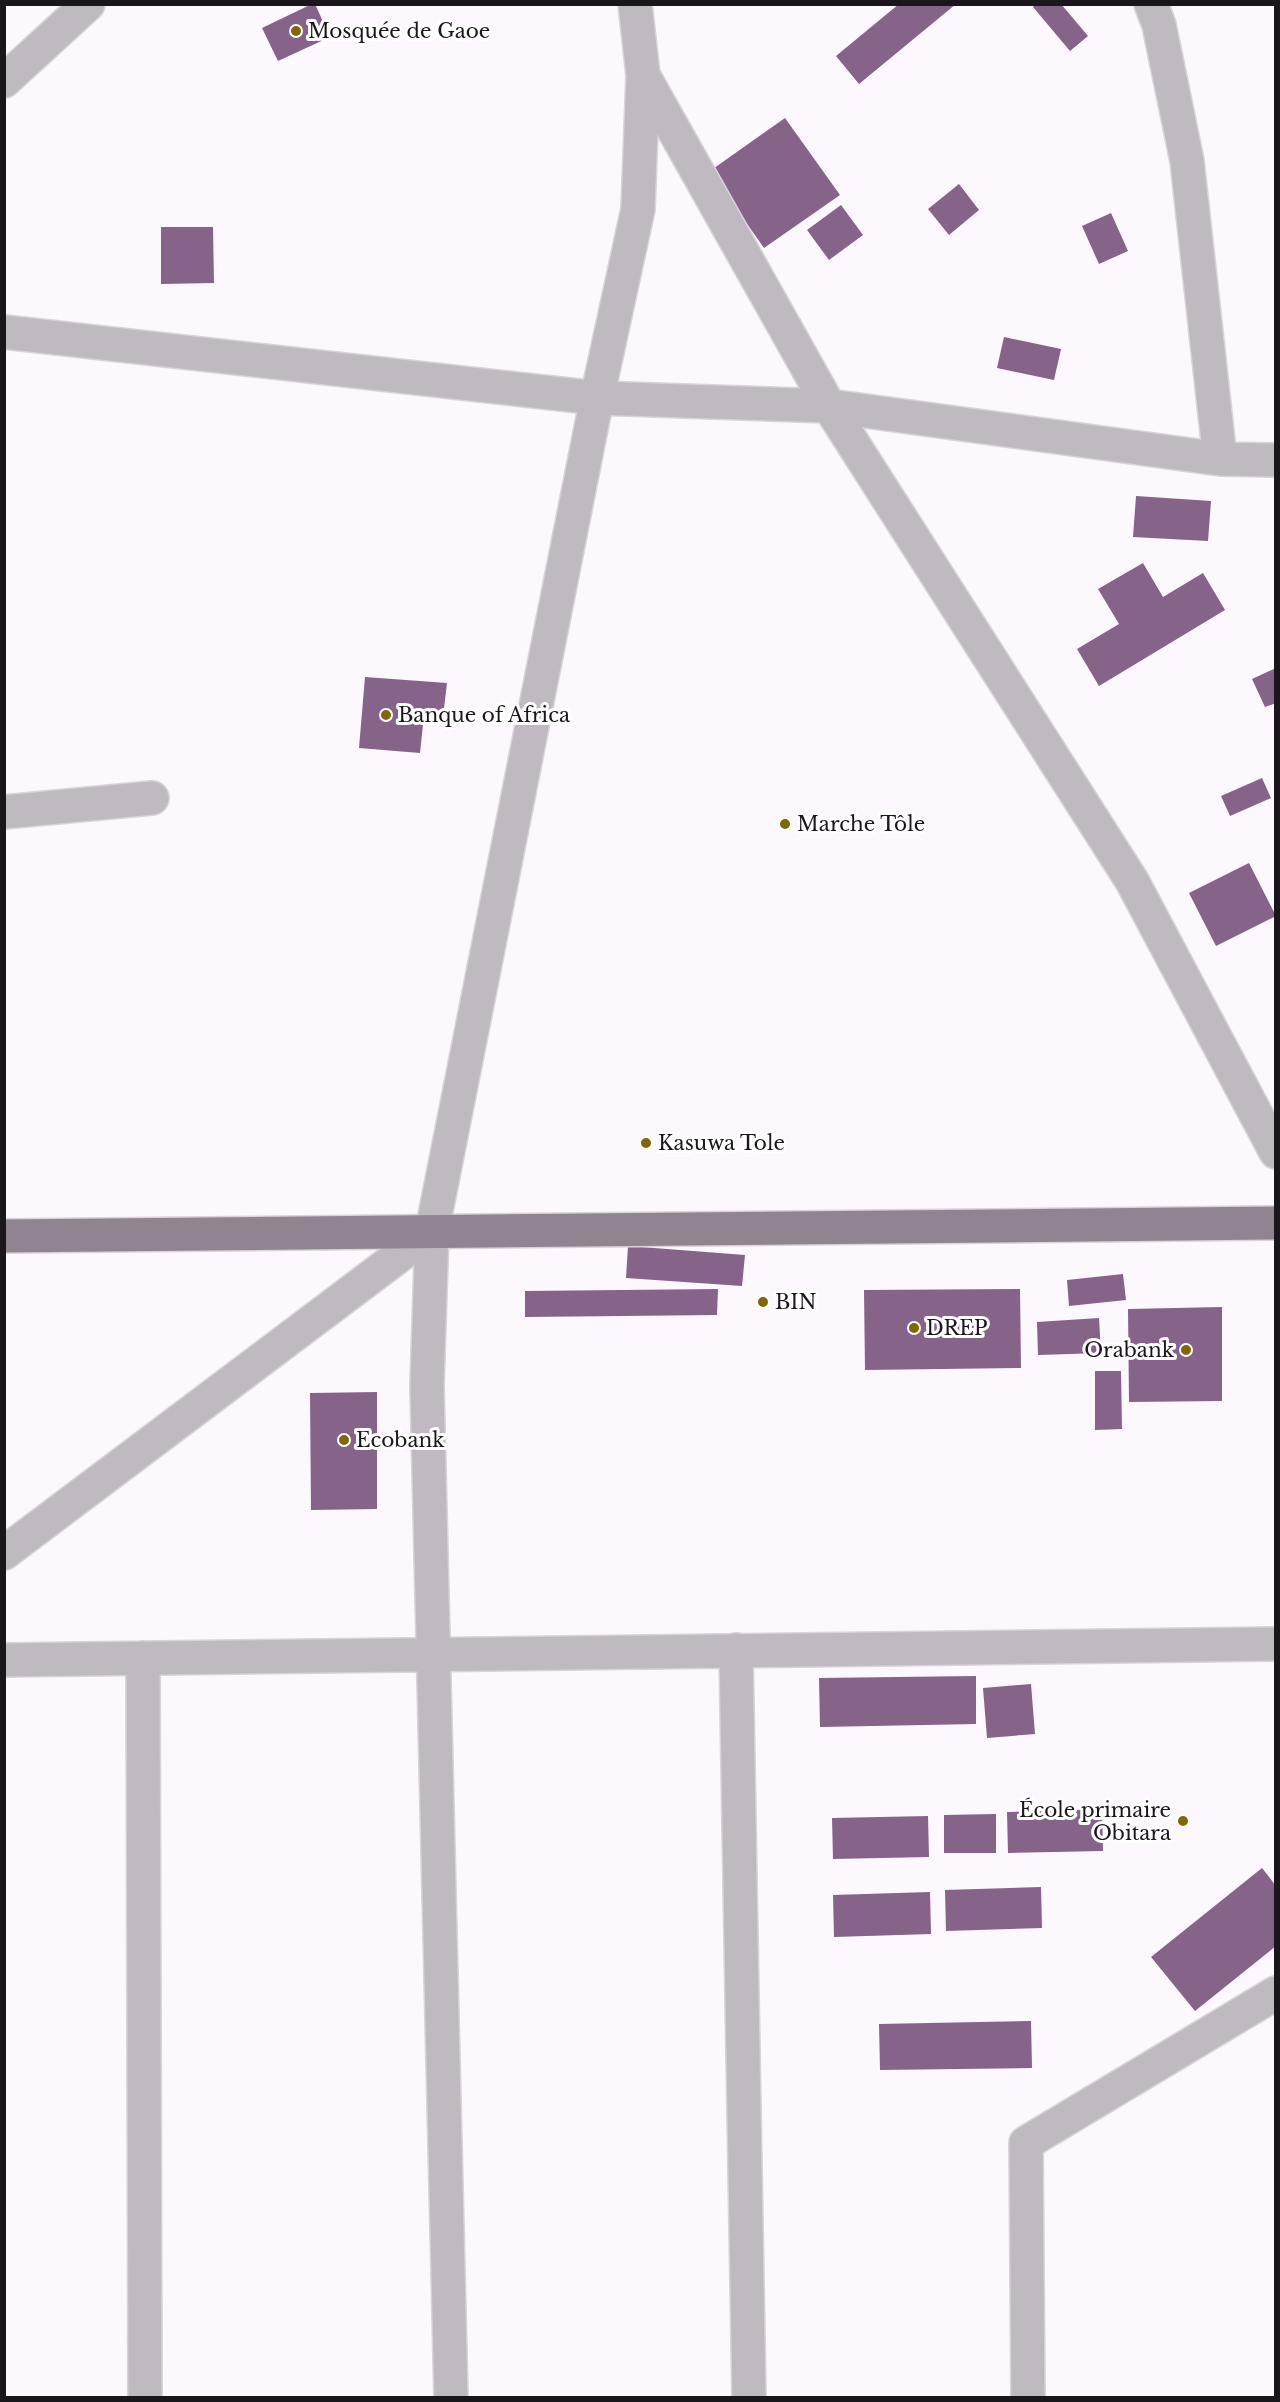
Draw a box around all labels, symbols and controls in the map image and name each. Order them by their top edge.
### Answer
place label: Mosquée de Gaoe [308,19,490,43]
marker: Mosquée de Gaoe [289,24,303,38]
place label: Banque of Africa [398,703,571,727]
marker: Banque of Africa [379,708,393,722]
place label: Marche Tôle [797,812,925,836]
marker: Marche Tôle [778,817,792,831]
place label: Kasuwa Tole [658,1131,785,1155]
marker: Kasuwa Tole [639,1136,653,1150]
place label: BIN [775,1290,817,1314]
marker: BIN [756,1295,770,1309]
place label: DREP [926,1316,988,1340]
marker: DREP [907,1321,921,1335]
place label: Orabank [1084,1338,1175,1362]
marker: Orabank [1179,1343,1193,1357]
place label: Ecobank [356,1428,445,1452]
marker: Ecobank [337,1433,351,1447]
place label: École primaire Obitara [1019,1797,1172,1845]
marker: École primaire Obitara [1176,1814,1190,1828]

